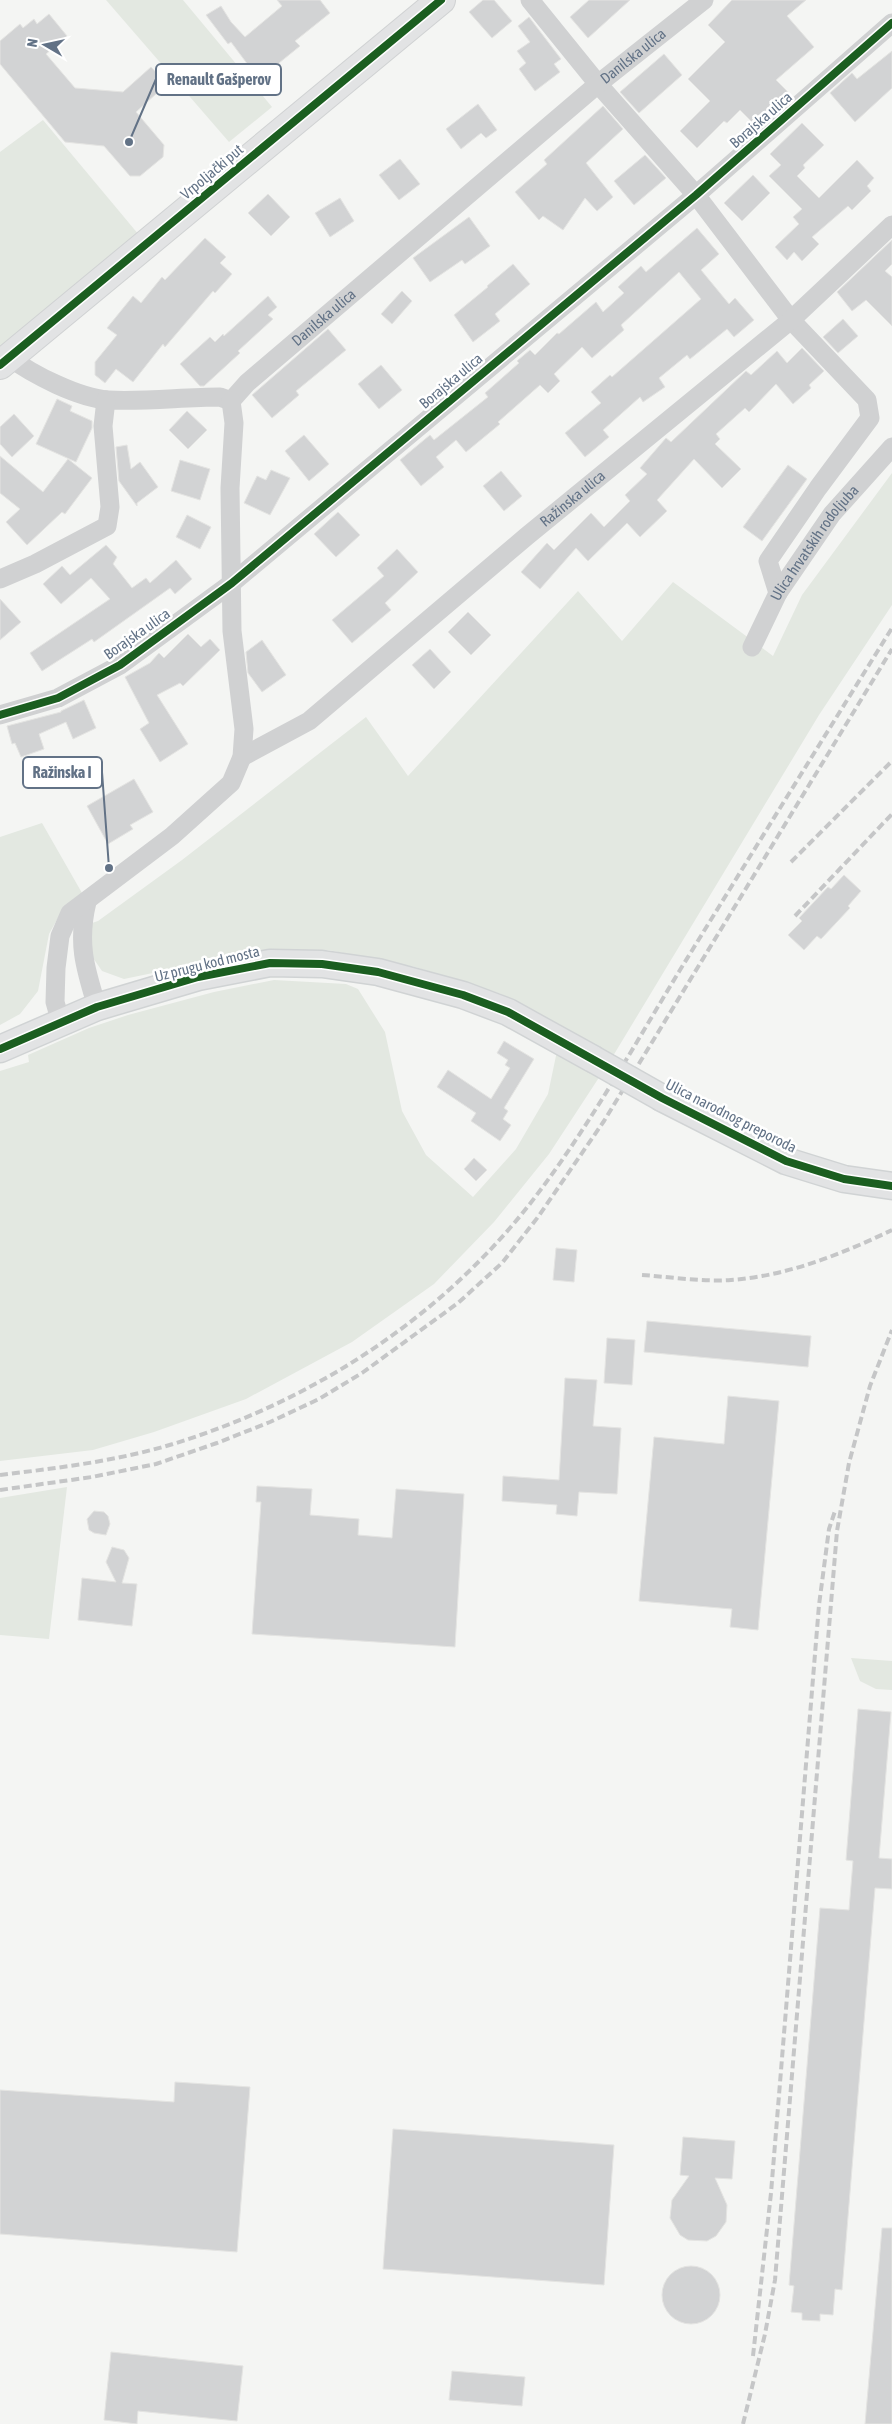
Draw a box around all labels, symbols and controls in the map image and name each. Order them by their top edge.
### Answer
north arrow [20,20,70,70]
street label: Danilska ulica [597,25,669,87]
text: N [24,38,41,48]
callout: Renault Gašperov [156,64,281,95]
text: Renault Gašperov [167,70,272,88]
street label: Borajska ulica [726,88,795,151]
street label: Vrpoljački put [177,141,246,203]
street label: Danilska ulica [288,285,359,349]
street label: Borajska ulica [416,349,486,412]
street label: Ražinska ulica [536,467,608,530]
street label: Ulica hrvatskih rodoljuba [767,481,862,603]
street label: Borajska ulica [100,605,173,663]
callout: Ražinska I [23,757,102,788]
text: Ražinska I [32,763,92,781]
street label: Uz prugu kod mosta [153,942,261,985]
street label: Ulica narodnog preporoda [663,1075,800,1156]

